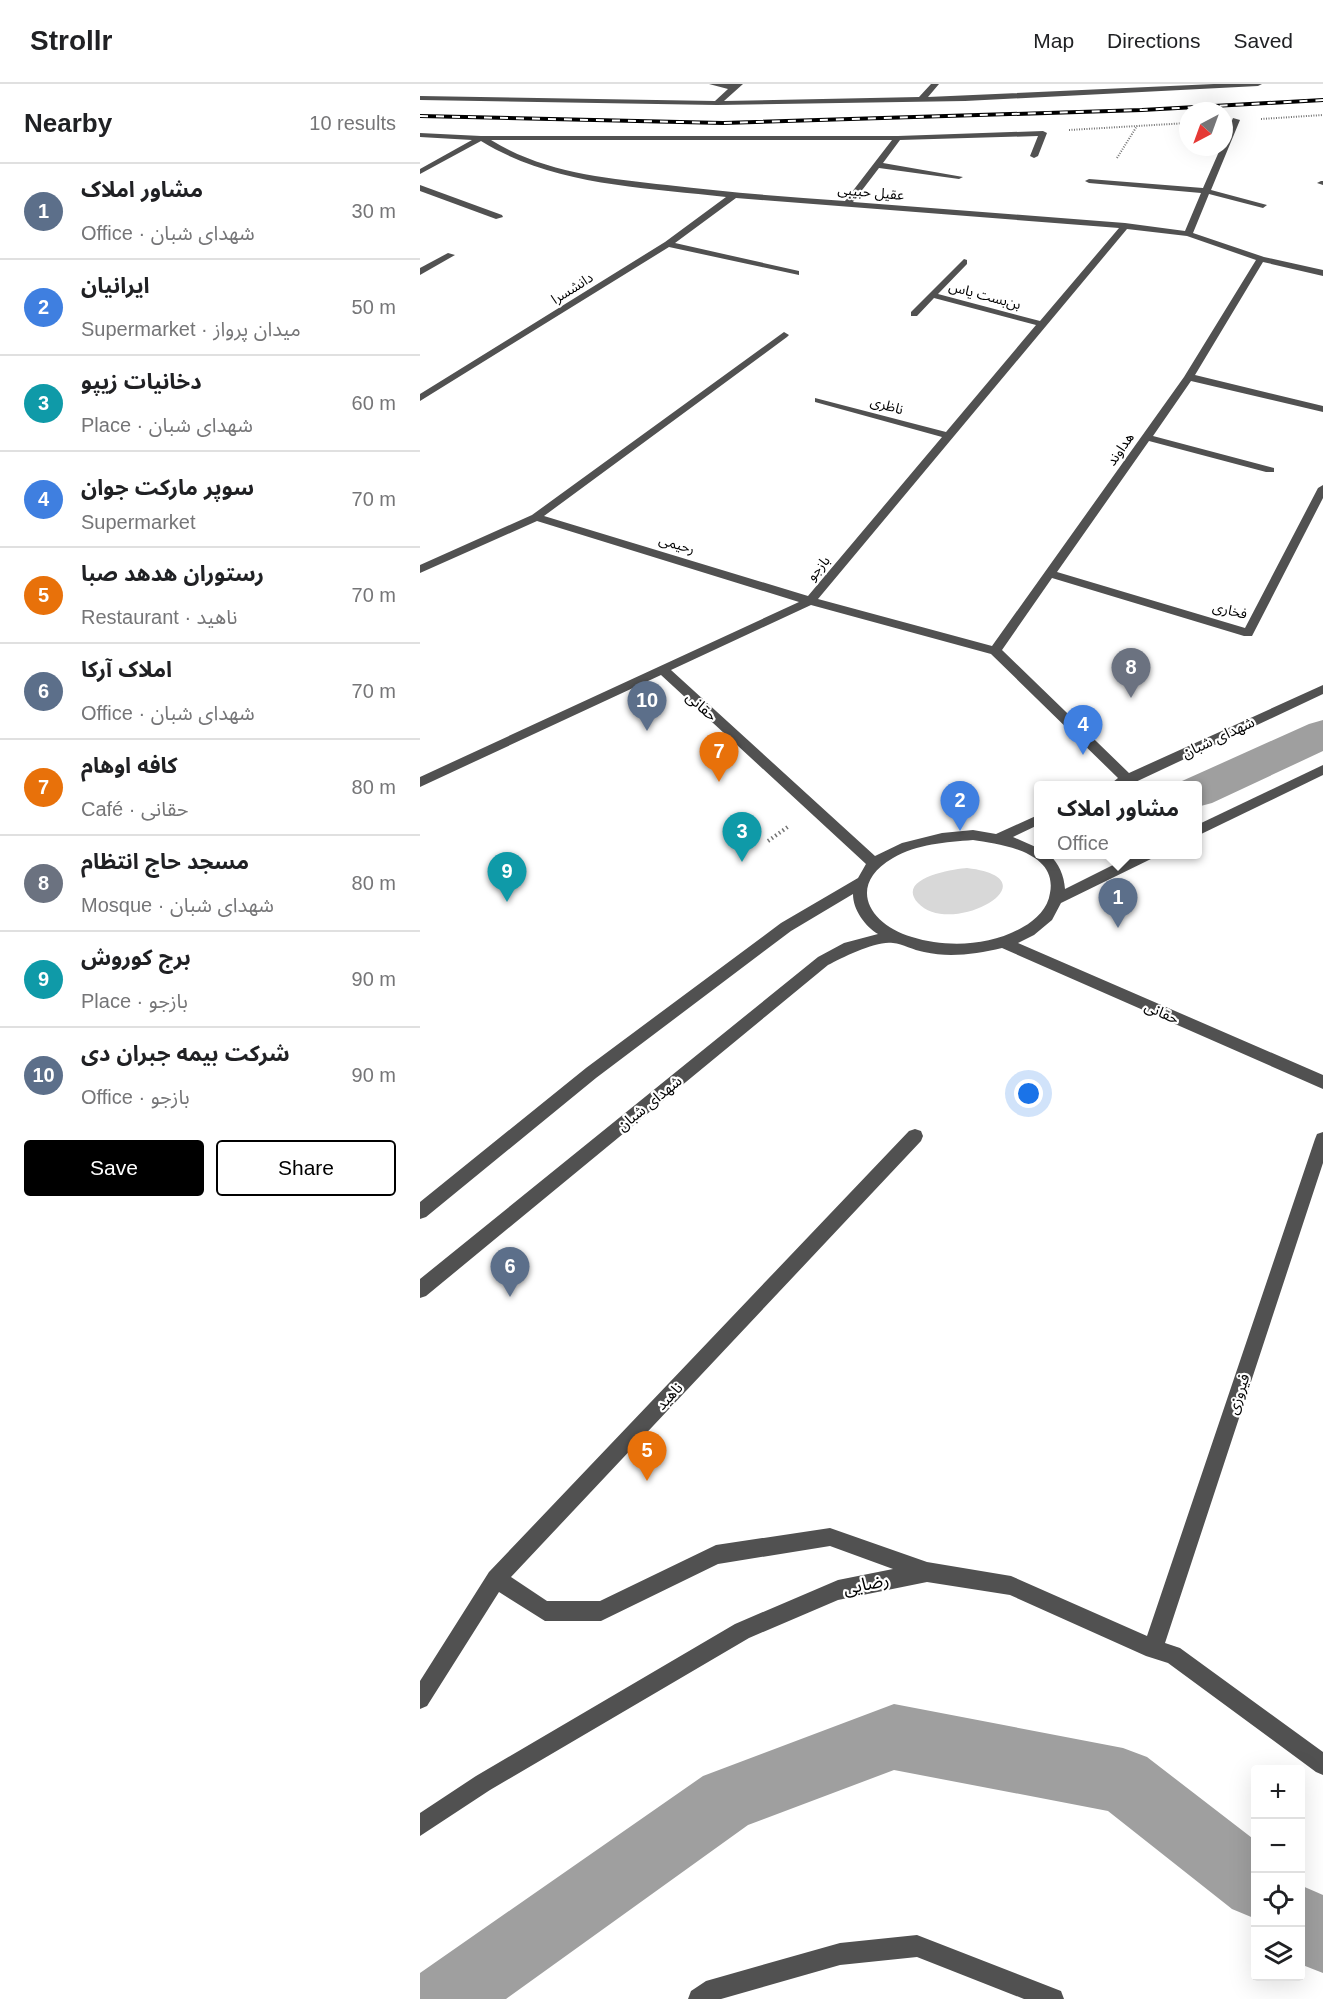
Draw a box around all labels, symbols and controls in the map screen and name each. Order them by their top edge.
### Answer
text: Strollr [30,25,112,56]
text: Map [1033,29,1074,52]
text: Directions [1107,29,1200,52]
text: Saved [1233,29,1293,52]
north arrow [1179,102,1233,156]
text: Nearby [24,108,112,138]
text: 10 results [309,112,396,134]
text: مشاور املاک [81,177,203,202]
street label: عقیل حبیبی [837,181,905,204]
text: 1 [38,200,49,222]
text: 30 m [352,200,396,222]
text: Office · شهدای شبان [81,222,255,244]
street label: دانشسرا [548,269,597,308]
text: ایرانیان [81,273,150,298]
street label: بن‌بست یاس [947,278,1023,313]
text: 2 [38,296,49,318]
text: 50 m [352,296,396,318]
text: Supermarket · میدان پرواز [81,318,301,340]
text: دخانیات زیپو [81,369,202,394]
text: 3 [38,392,49,414]
text: 60 m [352,392,396,414]
street label: ناظری [868,393,906,418]
text: Place · شهدای شبان [81,414,253,436]
street label: هداوند [1103,430,1138,469]
text: سوپر مارکت جوان [81,475,254,500]
text: 4 [38,488,49,510]
text: 70 m [352,488,396,510]
text: Supermarket [81,511,196,533]
street label: رحیمی [657,531,697,558]
street label: بازجو [803,552,834,584]
text: رستوران هدهد صبا [81,561,264,586]
text: 5 [38,584,49,606]
text: 70 m [352,584,396,606]
street label: فخاری [1211,598,1249,623]
text: Restaurant · ناهید [81,606,237,628]
pin: 8 [1112,648,1150,698]
text: املاک آرکا [81,657,172,682]
text: 6 [38,680,49,702]
text: 70 m [352,680,396,702]
pin: 10 [628,682,666,731]
street label: حقانی [682,688,721,725]
text: Office · شهدای شبان [81,702,255,724]
pin: 4 [1064,706,1102,755]
street label: شهدای شبان [1179,713,1258,762]
pin: 7 [700,732,738,782]
text: کافه اوهام [81,753,178,778]
text: 7 [38,776,49,798]
text: 80 m [352,776,396,798]
popup [1034,781,1202,859]
pin: 2 [940,782,980,831]
text: مشاور املاک [1057,796,1179,821]
text: Café · حقانی [81,798,189,820]
pin: 3 [722,812,762,862]
text: Office [1057,832,1109,854]
text: مسجد حاج انتظام [81,849,249,874]
pin: 9 [488,852,526,902]
text: 8 [38,872,49,894]
text: 80 m [352,872,396,894]
pin: 1 [1098,878,1138,928]
text: Mosque · شهدای شبان [81,894,274,916]
text: برج کوروش [81,945,191,970]
text: 9 [38,968,49,990]
text: 90 m [352,968,396,990]
text: Place · بازجو [81,990,188,1012]
street label: حقانی [1142,997,1182,1028]
text: شرکت بیمه جبران دی [81,1041,290,1066]
text: 10 [32,1064,55,1086]
text: 90 m [352,1064,396,1086]
street label: شهدای شبان [613,1072,685,1135]
your location [1014,1079,1043,1108]
text: Office · بازجو [81,1086,190,1108]
button: Save [24,1140,204,1196]
button: Share [216,1140,396,1196]
pin: 6 [490,1248,530,1297]
street label: فیروزی [1223,1371,1254,1417]
street label: ناهید [652,1379,686,1413]
pin: 5 [628,1432,666,1481]
street label: رضایی [841,1569,891,1600]
map controls [1251,1765,1305,1981]
button: + [1251,1765,1305,1819]
button: − [1251,1819,1305,1873]
button: locate [1251,1873,1305,1927]
button: layers [1251,1927,1305,1981]

